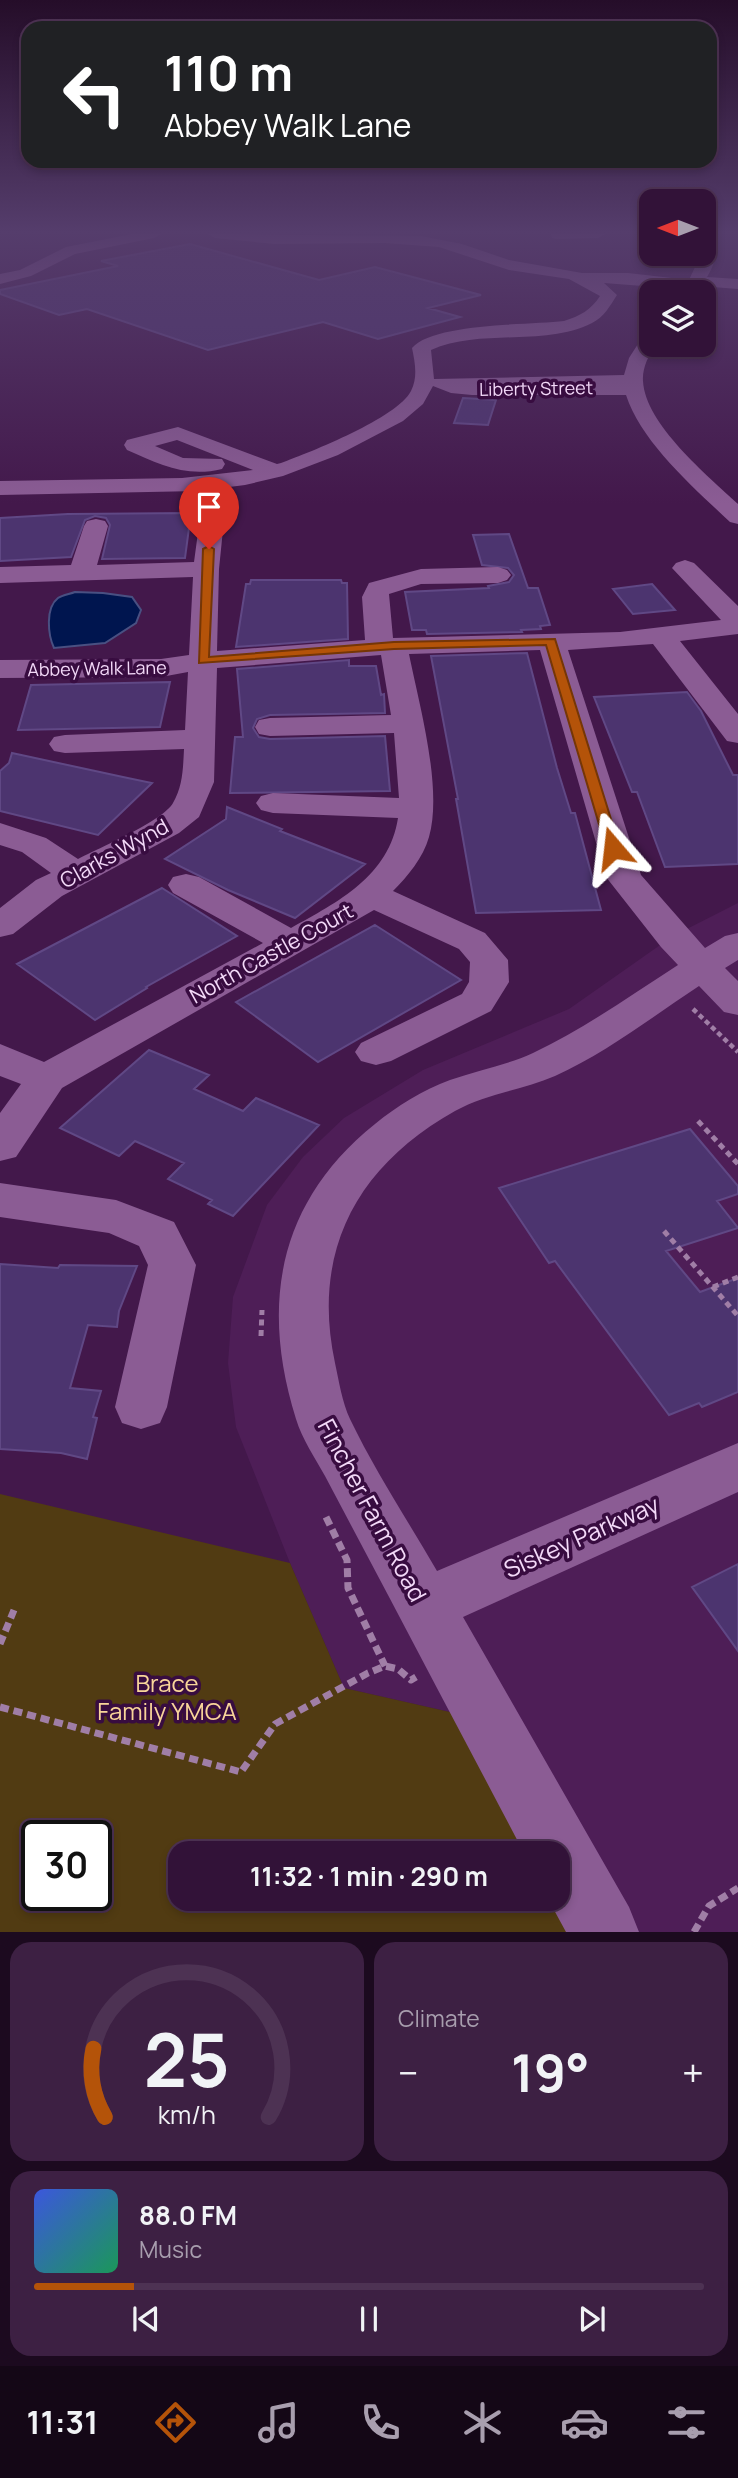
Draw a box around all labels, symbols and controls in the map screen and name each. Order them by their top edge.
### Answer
text: 110 m [164,39,293,106]
icon: left [49,49,140,140]
text: Abbey Walk Lane [164,103,412,147]
north arrow [639,189,716,266]
map controls [639,189,716,357]
button: layers [639,280,716,357]
street label: Liberty Street [479,375,593,401]
pin [179,477,239,549]
icon: arrive [190,488,228,526]
street label: Abbey Walk Lane [27,655,167,681]
position arrow [576,811,650,885]
street label: Clarks Wynd [55,812,173,894]
street label: North Castle Court [184,896,358,1010]
street label: Fincher Farm Road [311,1413,435,1607]
street label: Siskey Parkway [498,1487,664,1585]
park label: Brace Family YMCA [97,1666,237,1727]
speed limit sign: 30 [21,1820,112,1911]
text: 11:32 · 1 min · 290 m [250,1858,488,1894]
text: Climate [398,2002,480,2034]
text: 25 [144,2010,230,2110]
text: 19° [511,2037,590,2108]
text: − [398,2046,419,2098]
text: + [682,2046,704,2098]
text: km/h [158,2097,216,2132]
text: 88.0 FM [139,2197,237,2233]
text: Music [139,2233,202,2265]
icon: previous [127,2300,165,2338]
icon: pause [350,2300,388,2338]
icon: next [573,2300,611,2338]
icon: directions [151,2398,200,2447]
icon: music [254,2398,303,2447]
icon: phone [356,2398,405,2447]
icon: climate [458,2398,507,2447]
icon: car [560,2398,609,2447]
icon: filters [662,2398,711,2447]
text: 11:31 [27,2400,98,2444]

